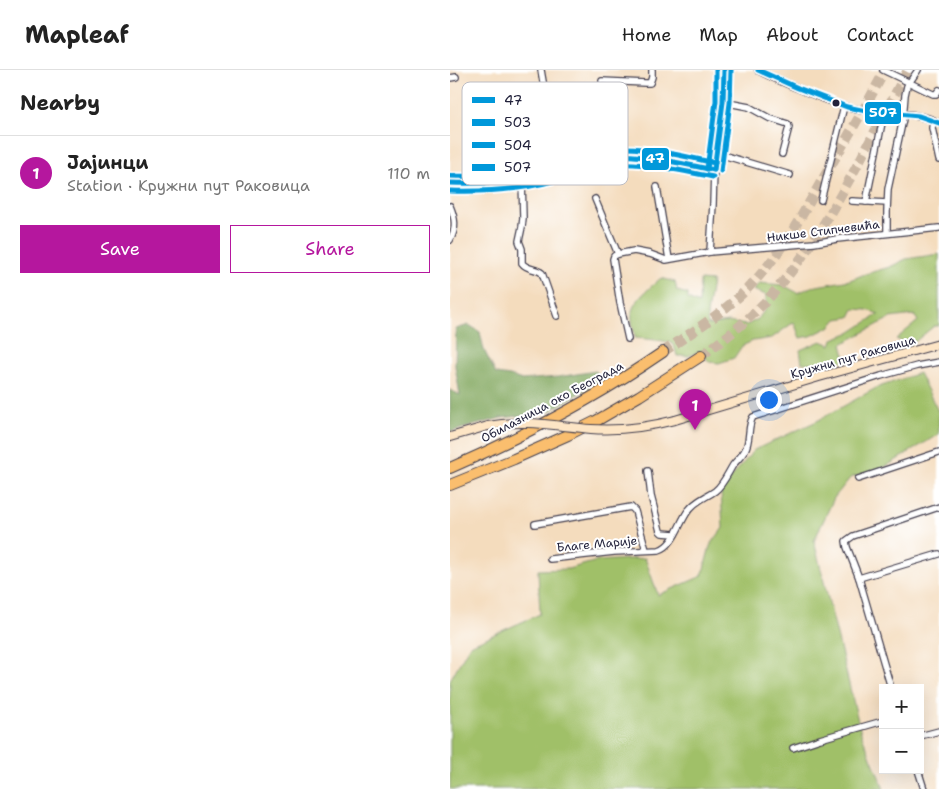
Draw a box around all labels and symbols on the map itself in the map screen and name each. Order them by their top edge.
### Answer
legend [462,82,628,185]
text: 47 [504,91,523,109]
unlabelled marker [831,98,841,108]
line badge: 507 [864,101,902,125]
text: 507 [869,103,897,121]
text: 503 [504,113,531,131]
text: 504 [504,136,532,154]
line badge: 47 [641,147,670,171]
text: 47 [645,149,665,167]
text: 507 [504,158,531,176]
street label: Никше Стипчевића [766,216,881,246]
street label: Кружни пут Раковица [789,331,918,382]
street label: Обилазница око Београда [478,357,626,446]
your location [756,387,782,413]
pin: 1 [679,389,711,430]
street label: Благе Марије [556,532,638,555]

